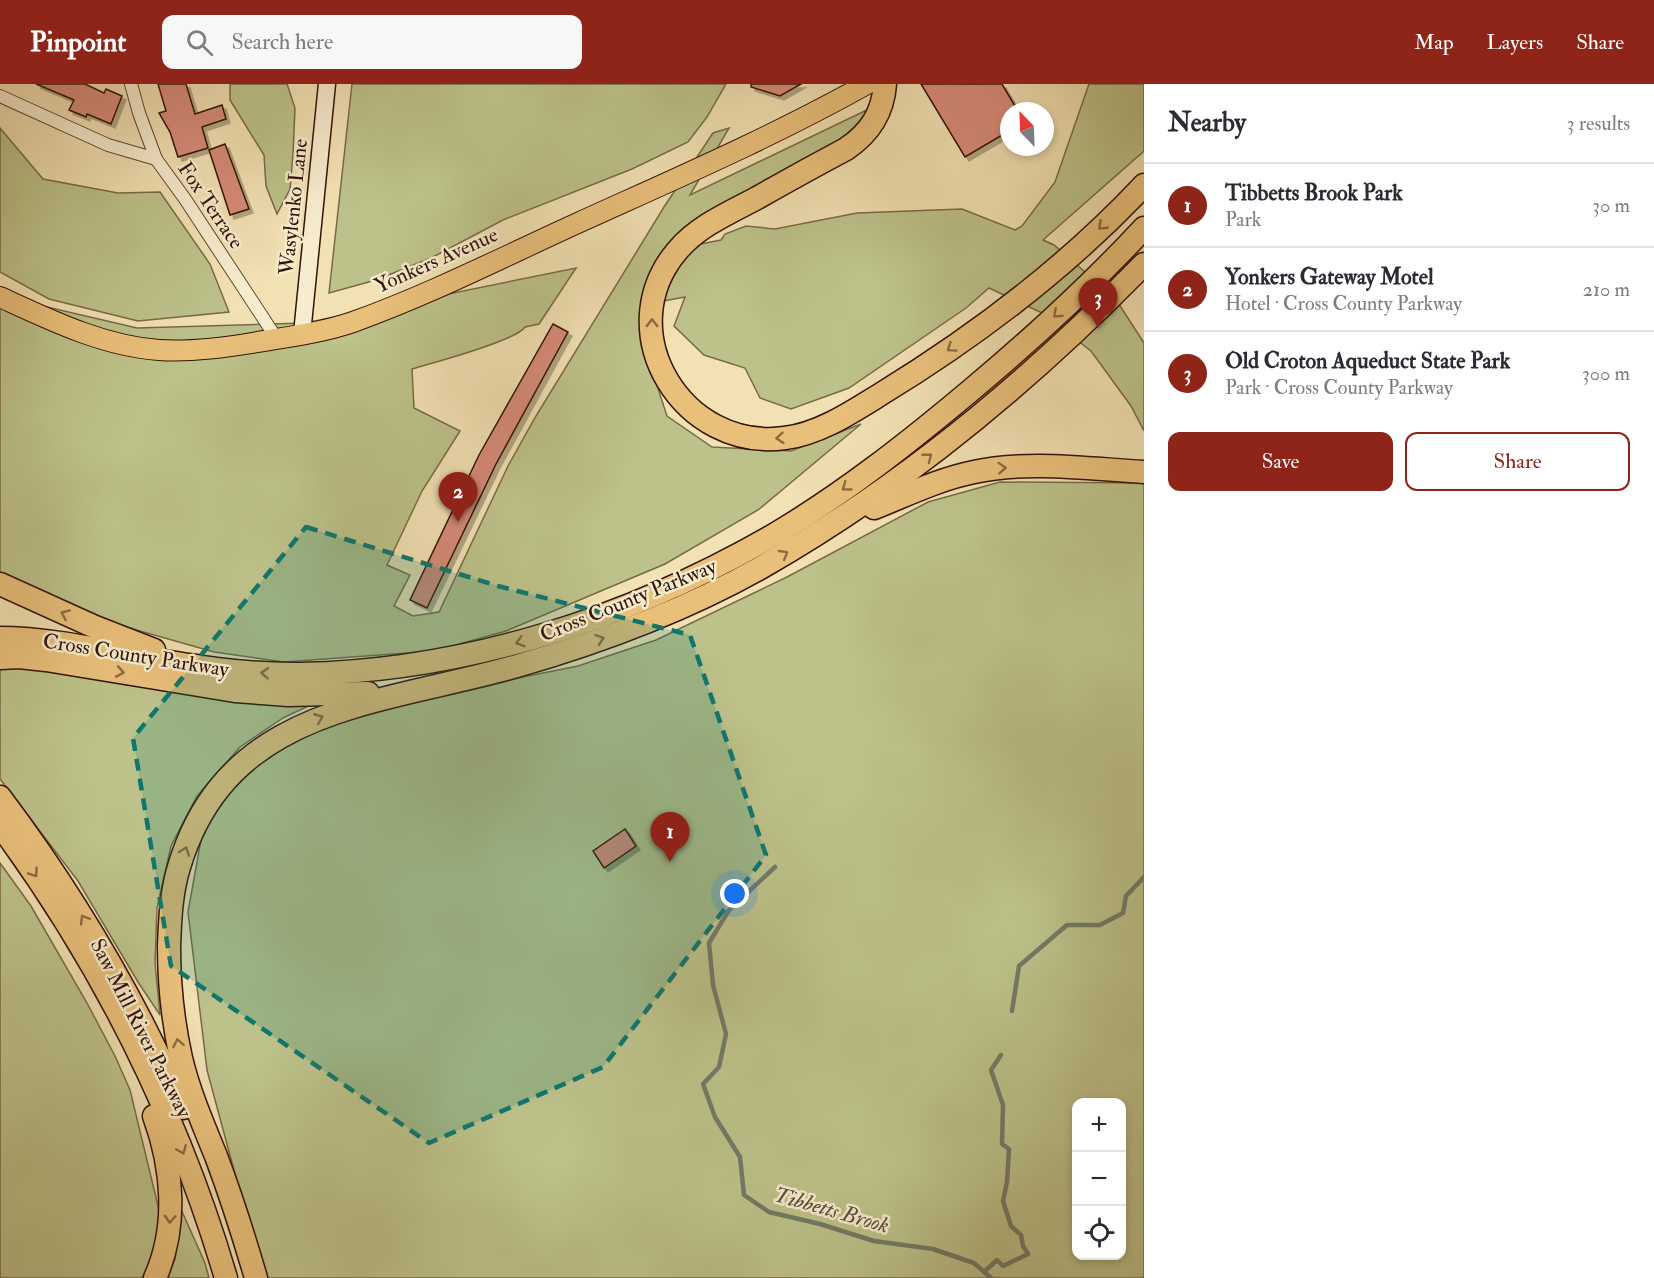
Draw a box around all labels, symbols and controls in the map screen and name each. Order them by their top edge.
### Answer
search box [162,15,582,69]
text: Pinpoint [30,25,126,60]
icon: search [183,26,216,59]
text: Search here [231,28,333,56]
text: Map [1414,29,1454,56]
text: Layers [1487,29,1543,56]
text: Share [1576,29,1624,56]
north arrow [1000,102,1054,156]
text: Nearby [1168,107,1246,139]
text: 3 results [1567,111,1630,136]
street label: Wasylenko Lane [273,137,314,278]
street label: Fox Terrace [172,156,250,254]
text: Tibbetts Brook Park [1225,179,1403,207]
text: 1 [1184,193,1191,218]
text: 30 m [1592,193,1630,218]
text: Park [1225,207,1261,232]
one-way arrow [1098,219,1109,230]
street label: Yonkers Avenue [370,221,502,300]
text: Yonkers Gateway Motel [1225,263,1434,291]
text: 2 [1182,277,1193,302]
text: 210 m [1583,277,1630,302]
pin: 3 [1078,278,1118,328]
text: Hotel · Cross County Parkway [1225,291,1462,316]
one-way arrow [1054,307,1064,318]
one-way arrow [646,318,658,327]
one-way arrow [947,341,957,353]
text: Old Croton Aqueduct State Park [1225,347,1510,375]
text: 3 [1184,361,1191,386]
text: 300 m [1582,361,1630,386]
text: Park · Cross County Parkway [1225,375,1453,400]
one-way arrow [775,431,784,444]
button: Save [1168,432,1393,491]
button: Share [1405,432,1630,491]
one-way arrow [921,454,932,465]
one-way arrow [998,462,1007,475]
pin: 2 [438,472,478,522]
one-way arrow [841,480,852,491]
one-way arrow [778,549,788,561]
street label: Cross County Parkway [536,552,721,648]
one-way arrow [60,609,71,621]
street label: Cross County Parkway [41,627,232,684]
one-way arrow [594,633,604,646]
one-way arrow [515,635,526,647]
one-way arrow [116,666,125,678]
one-way arrow [260,666,269,679]
one-way arrow [312,713,323,725]
pin: 1 [650,812,690,862]
one-way arrow [177,846,190,857]
one-way arrow [27,866,38,877]
your location [720,879,749,908]
one-way arrow [80,915,92,925]
street label: Saw Mill River Parkway [84,934,198,1123]
one-way arrow [172,1039,185,1049]
map controls [1072,1098,1126,1260]
button: + [1072,1098,1126,1152]
one-way arrow [175,1144,187,1155]
button: − [1072,1152,1126,1206]
water label: Tibbetts Brook [771,1180,892,1240]
button: locate [1072,1206,1126,1260]
one-way arrow [164,1215,177,1224]

